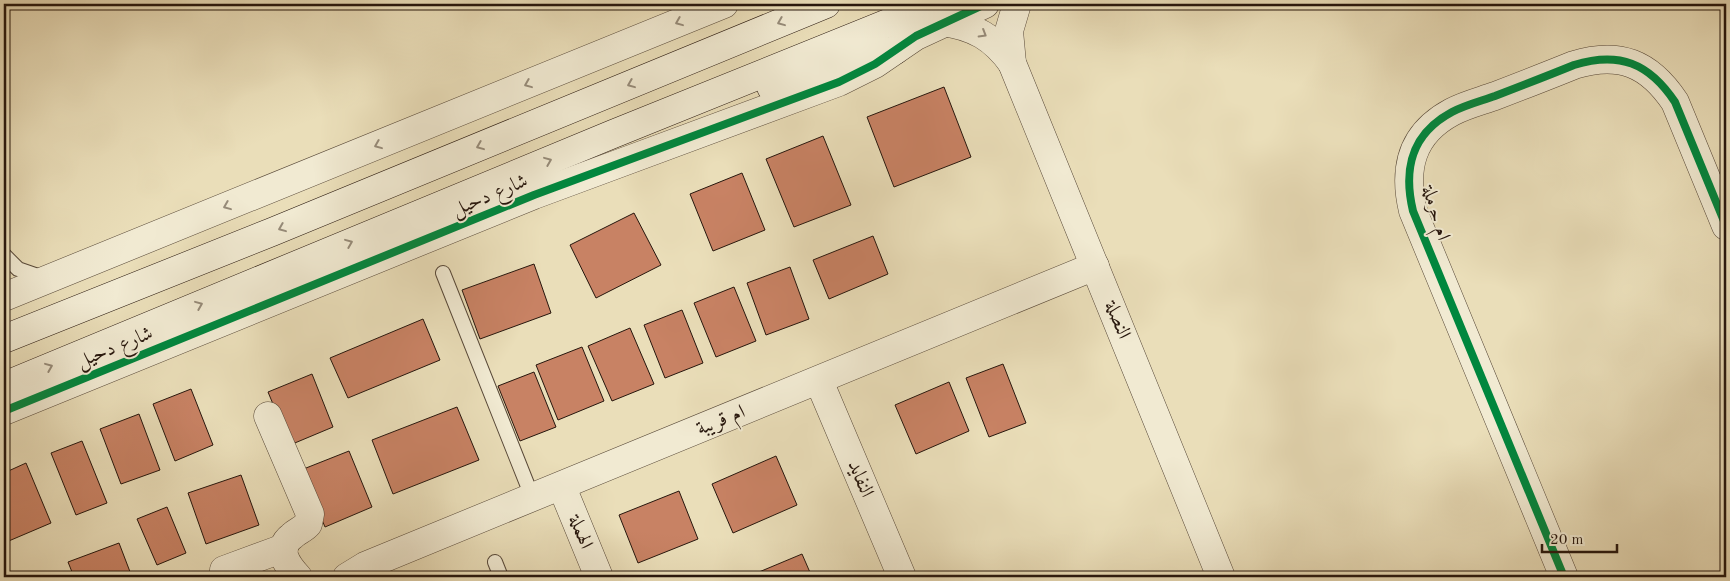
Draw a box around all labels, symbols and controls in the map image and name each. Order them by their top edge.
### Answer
one-way arrow [675,16,684,26]
one-way arrow [777,16,786,27]
one-way arrow [977,27,986,37]
one-way arrow [525,78,533,88]
one-way arrow [627,78,636,89]
one-way arrow [374,139,383,149]
one-way arrow [477,140,485,150]
one-way arrow [543,156,552,167]
street label: شارع دحيل [449,171,533,226]
street label: ام حرملة [1411,182,1453,245]
one-way arrow [224,201,232,211]
one-way arrow [278,222,287,232]
one-way arrow [344,239,353,249]
street label: النصلة [1100,297,1134,342]
one-way arrow [194,301,203,311]
street label: شارع دحيل [74,324,158,378]
one-way arrow [44,363,53,374]
street label: ام قريبة [694,402,750,445]
street label: النفايد [843,458,877,500]
street label: الهملة [564,511,596,552]
scale bar [1542,521,1618,553]
text: 20 m [1550,533,1584,548]

